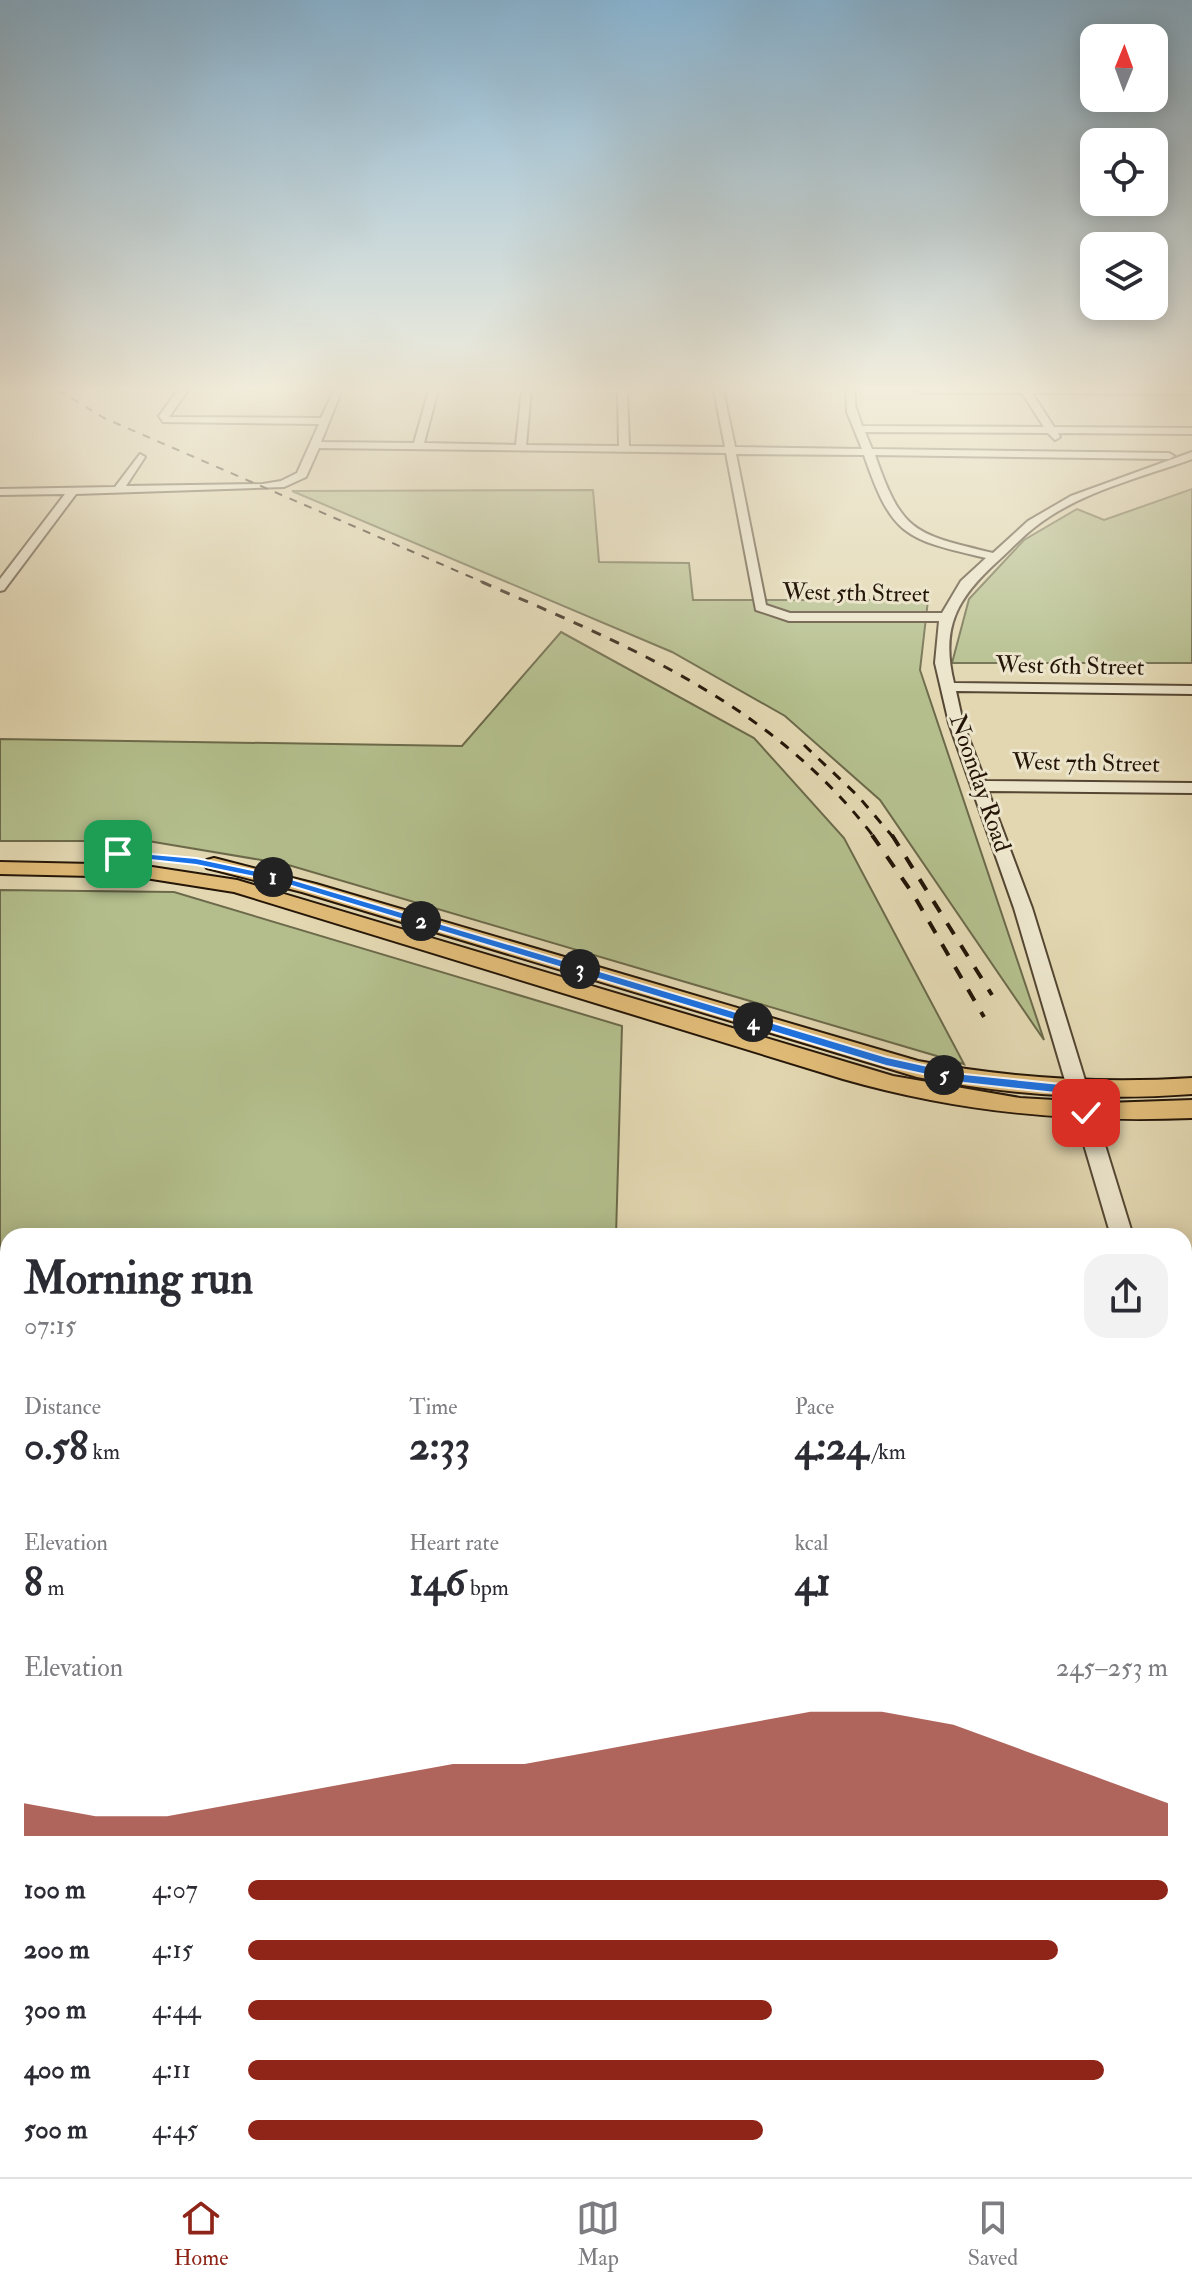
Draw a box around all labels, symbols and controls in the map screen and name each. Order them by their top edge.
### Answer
north arrow [1080,24,1168,112]
map controls [1080,24,1168,320]
button: locate [1080,128,1168,216]
button: layers [1080,232,1168,320]
street label: West 5th Street [781,576,930,610]
street label: West 6th Street [994,649,1145,683]
street label: Noonday Road [942,710,1018,856]
street label: West 7th Street [1011,746,1160,780]
pin [84,820,152,888]
icon: arrive [96,832,140,876]
pin: 1 [253,857,293,897]
text: 1 [269,863,277,891]
pin: 2 [401,901,441,941]
text: 2 [415,907,427,935]
pin: 3 [560,949,600,989]
text: 3 [576,955,584,983]
pin: 4 [733,1002,773,1042]
text: 4 [747,1008,759,1036]
pin: 5 [924,1055,964,1095]
text: 5 [939,1061,949,1089]
pin [1052,1079,1120,1147]
icon: check [1064,1091,1108,1135]
text: Morning run [24,1252,253,1307]
button: share [1084,1254,1168,1338]
text: 07:15 [24,1310,76,1342]
text: Distance [24,1393,101,1421]
text: Time [409,1393,457,1421]
text: Pace [795,1393,834,1421]
text: 0.58 [24,1421,88,1472]
text: 2:33 [409,1421,470,1472]
text: 4:24 [795,1421,868,1472]
text: km [88,1438,120,1466]
text: /km [868,1438,906,1466]
text: Elevation [24,1529,108,1557]
text: Heart rate [409,1529,499,1557]
text: kcal [795,1529,828,1557]
text: 8 [24,1557,43,1608]
text: 146 [409,1557,465,1608]
text: 41 [795,1557,831,1608]
text: m [43,1574,64,1602]
text: bpm [465,1574,509,1602]
text: Elevation [24,1652,123,1684]
text: 245–253 m [1056,1652,1168,1684]
text: 100 m [24,1874,85,1906]
text: 4:07 [152,1874,198,1906]
text: 200 m [24,1934,89,1966]
text: 4:15 [152,1934,193,1966]
text: 300 m [24,1994,86,2026]
text: 4:44 [152,1994,200,2026]
text: 400 m [24,2054,90,2086]
text: 4:11 [152,2054,191,2086]
text: 500 m [24,2114,88,2146]
text: 4:45 [152,2114,198,2146]
tab: Home [174,2196,228,2272]
tab: Map [576,2196,620,2272]
tab: Saved [968,2196,1018,2272]

